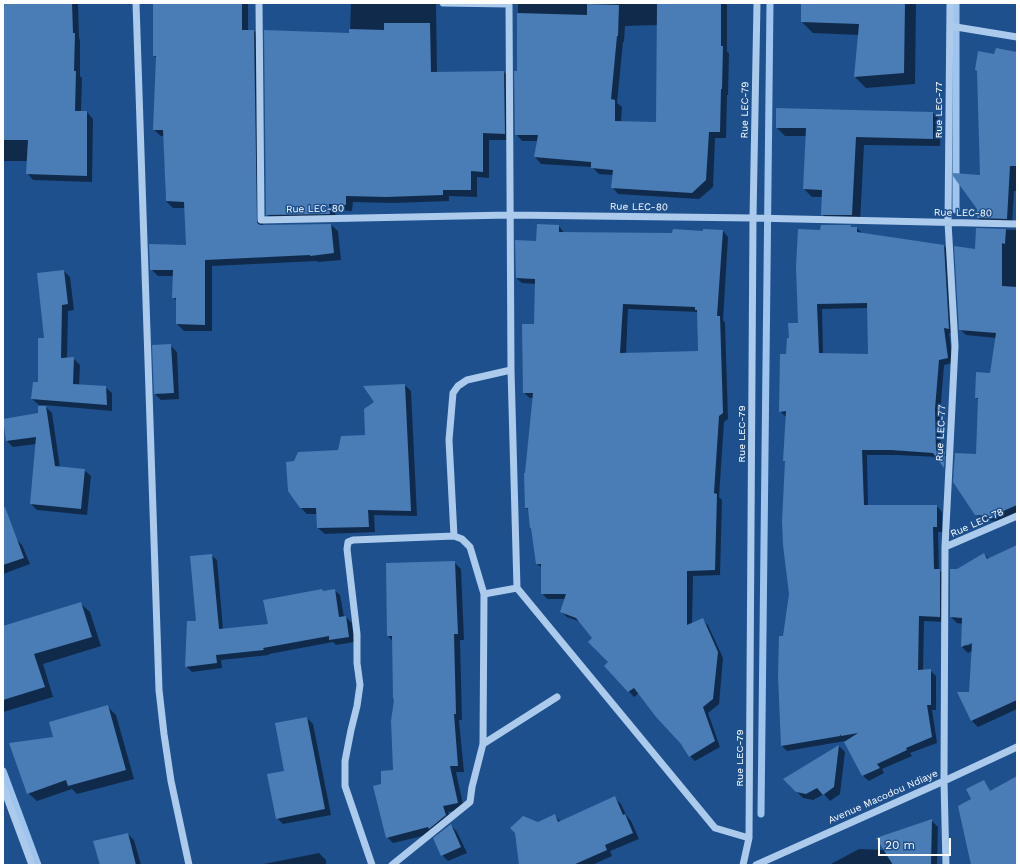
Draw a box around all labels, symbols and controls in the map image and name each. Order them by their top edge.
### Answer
street label: Rue LEC-79 [739,81,751,139]
street label: Rue LEC-77 [933,82,945,138]
street label: Rue LEC-80 [610,200,668,214]
street label: Rue LEC-80 [286,202,344,216]
street label: Rue LEC-80 [934,206,992,220]
street label: Rue LEC-77 [934,404,948,462]
street label: Rue LEC-79 [736,405,748,463]
street label: Rue LEC-78 [949,506,1005,540]
street label: Rue LEC-79 [734,729,746,787]
street label: Avenue Macodou Ndiaye [826,767,940,827]
scale bar [880,830,953,856]
text: 20 m [885,838,915,852]

